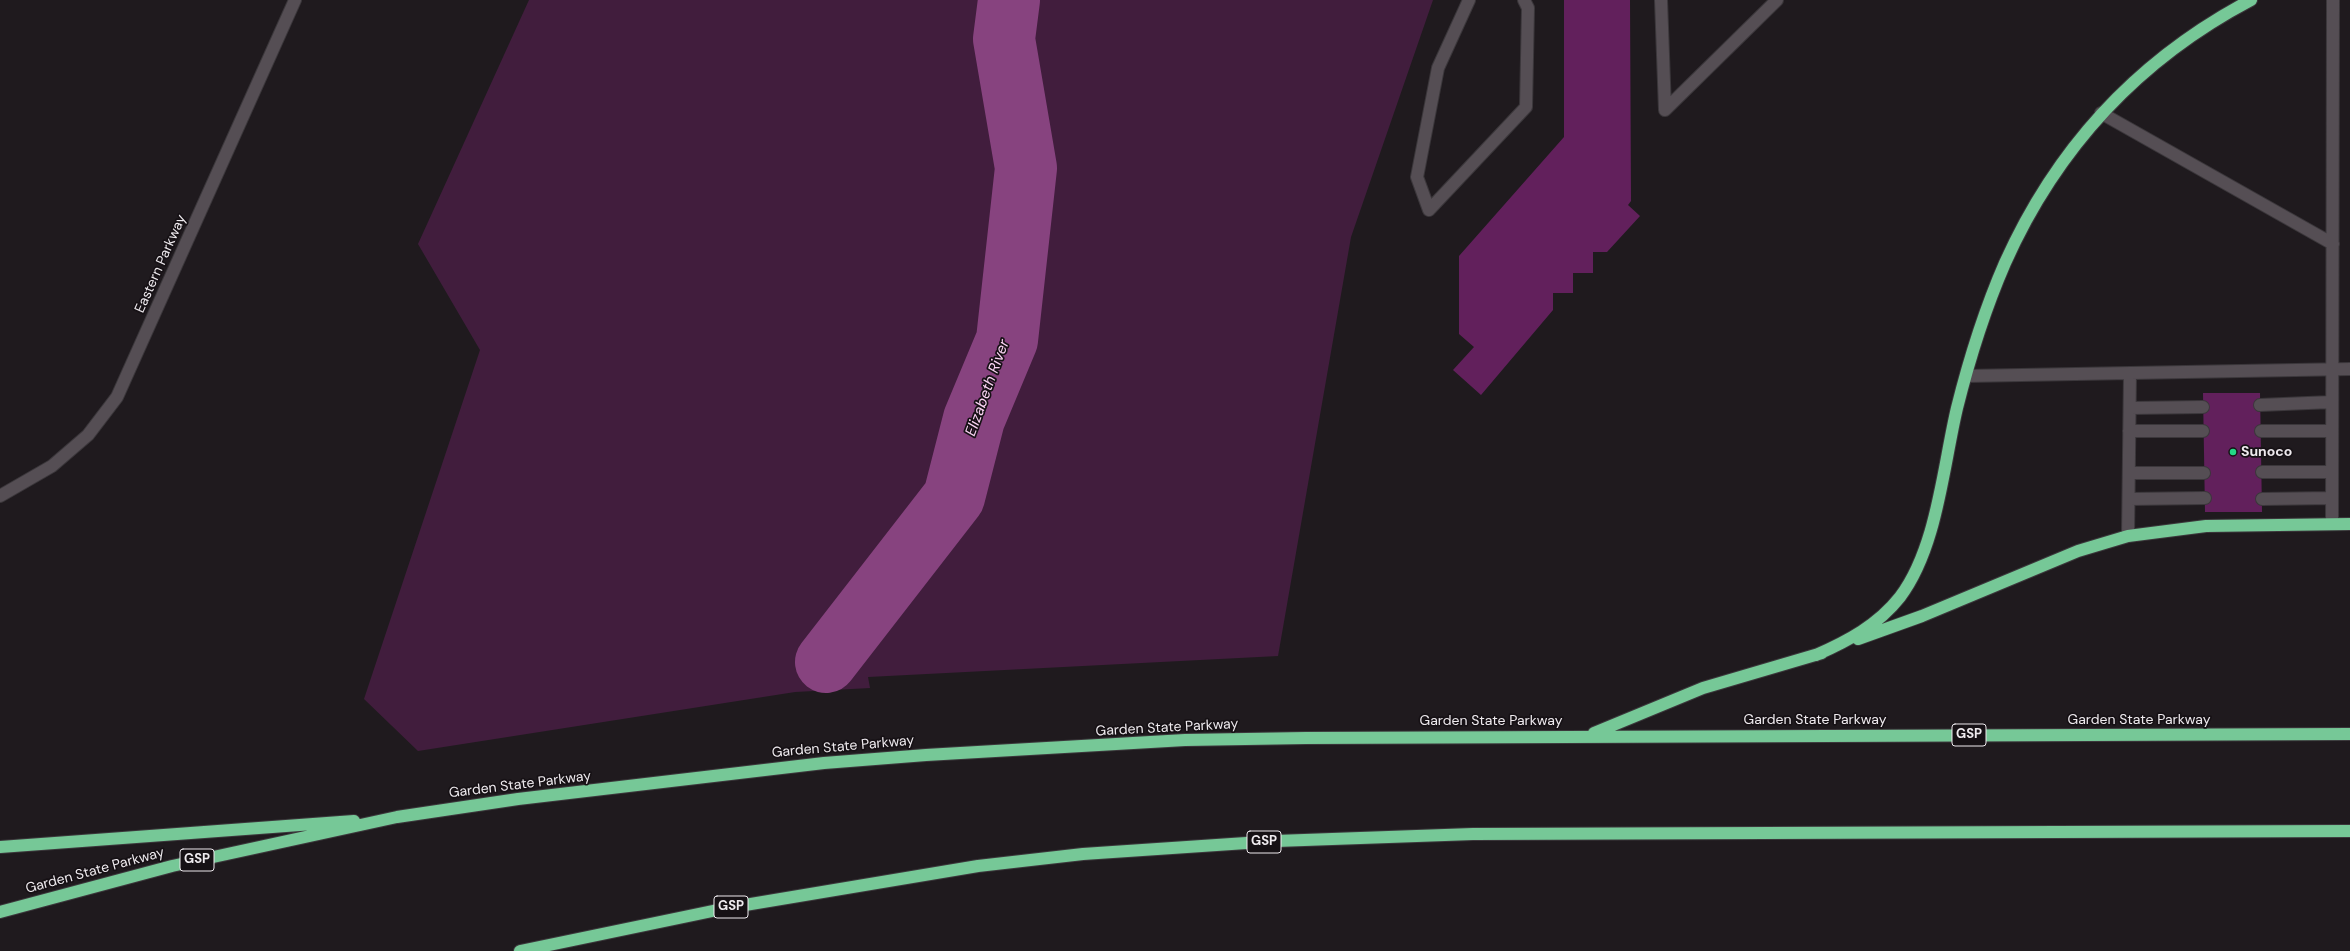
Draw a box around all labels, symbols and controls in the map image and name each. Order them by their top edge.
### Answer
street label: Eastern Parkway [132,212,190,316]
water label: Elizabeth River [962,337,1014,439]
place label: Sunoco [2241,444,2292,460]
marker: Sunoco [2228,447,2238,457]
street label: Garden State Parkway [1744,712,1886,728]
street label: Garden State Parkway [2068,712,2210,728]
street label: Garden State Parkway [1420,713,1562,729]
street label: Garden State Parkway [1095,716,1239,740]
road number: GSP [1952,724,1986,746]
street label: Garden State Parkway [771,732,915,762]
street label: Garden State Parkway [448,768,592,802]
road number: GSP [1247,831,1281,853]
street label: Garden State Parkway [24,844,166,898]
road number: GSP [180,849,214,871]
road number: GSP [714,896,748,918]

